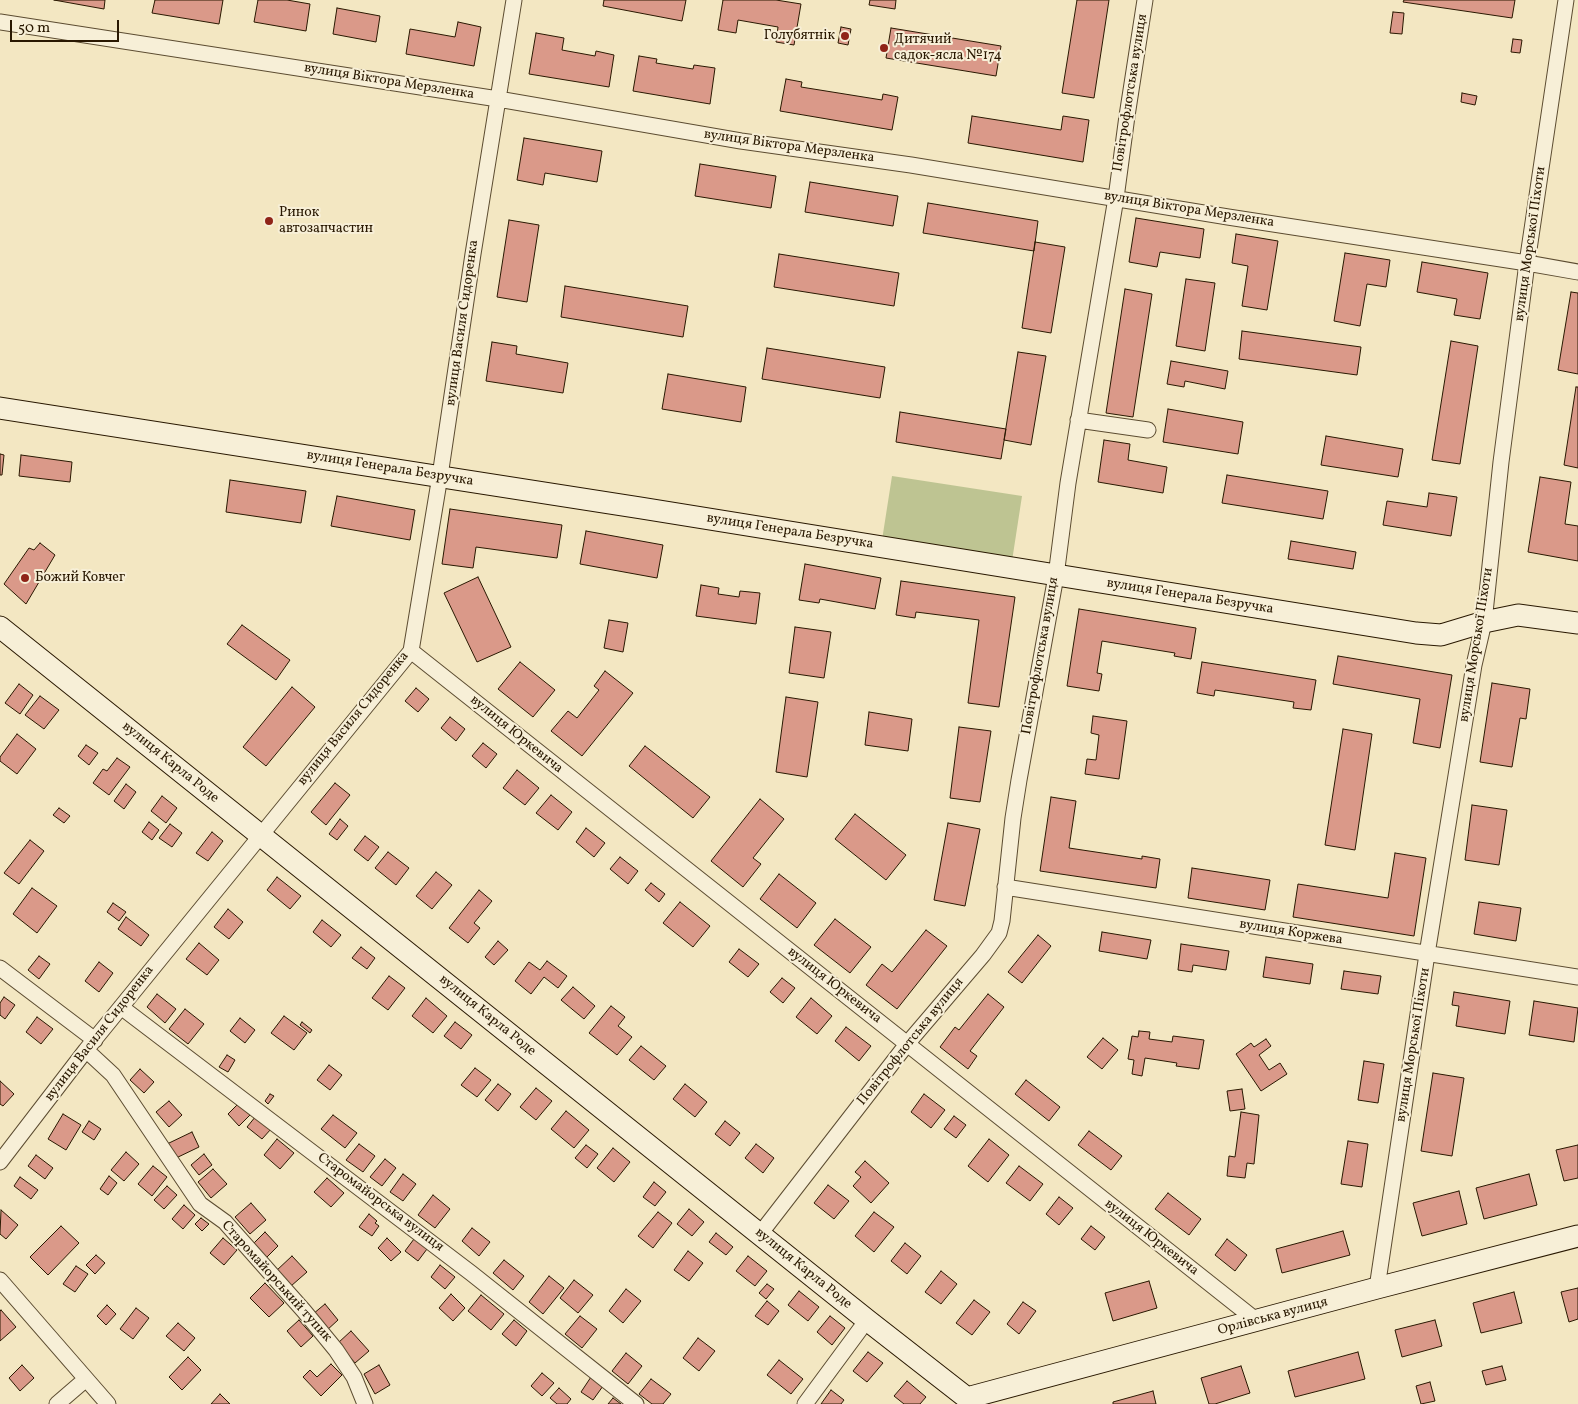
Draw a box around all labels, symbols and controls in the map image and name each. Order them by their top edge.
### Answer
scale bar [12,10,121,42]
street label: Повітрофлотська вулиця [1110,13,1152,173]
text: 50 m [18,18,50,39]
place label: Голубятнік [764,28,835,44]
marker: Голубятнік [839,30,851,42]
place label: Дитячий садок-ясла №174 [894,32,1002,64]
marker: Дитячий садок-ясла №174 [878,42,890,54]
street label: вулиця Віктора Мерзленка [303,60,475,104]
street label: вулиця Віктора Мерзленка [703,127,875,167]
street label: вулиця Морської Піхоти [1512,166,1550,322]
street label: вулиця Віктора Мерзленка [1103,188,1275,232]
place label: Ринок автозапчастин [279,205,373,238]
marker: Ринок автозапчастин [263,215,275,227]
street label: вулиця Василя Сидоренка [443,239,483,407]
street label: вулиця Генерала Безручка [305,448,475,490]
street label: вулиця Генерала Безручка [705,511,875,553]
street label: вулиця Морської Піхоти [1456,567,1498,723]
place label: Божий Ковчег [35,570,125,586]
marker: Божий Ковчег [19,572,31,584]
street label: Повітрофлотська вулиця [1019,576,1063,736]
street label: вулиця Генерала Безручка [1105,576,1275,618]
street label: вулиця Василя Сидоренка [295,649,413,789]
street label: вулиця Юркевича [466,692,566,778]
street label: вулиця Карла Роде [118,719,222,807]
street label: вулиця Коржева [1238,917,1344,949]
street label: вулиця Юркевича [784,944,884,1028]
street label: вулиця Василя Сидоренка [42,963,158,1105]
street label: вулиця Морської Піхоти [1393,967,1435,1123]
street label: вулиця Карла Роде [435,972,539,1060]
street label: Повітрофлотська вулиця [854,975,968,1109]
street label: Старомайорська вулиця [313,1150,447,1256]
street label: вулиця Юркевича [1101,1196,1201,1280]
street label: Старомайорський тупик [217,1218,335,1346]
street label: вулиця Карла Роде [751,1225,855,1313]
street label: Орлівська вулиця [1216,1294,1330,1340]

